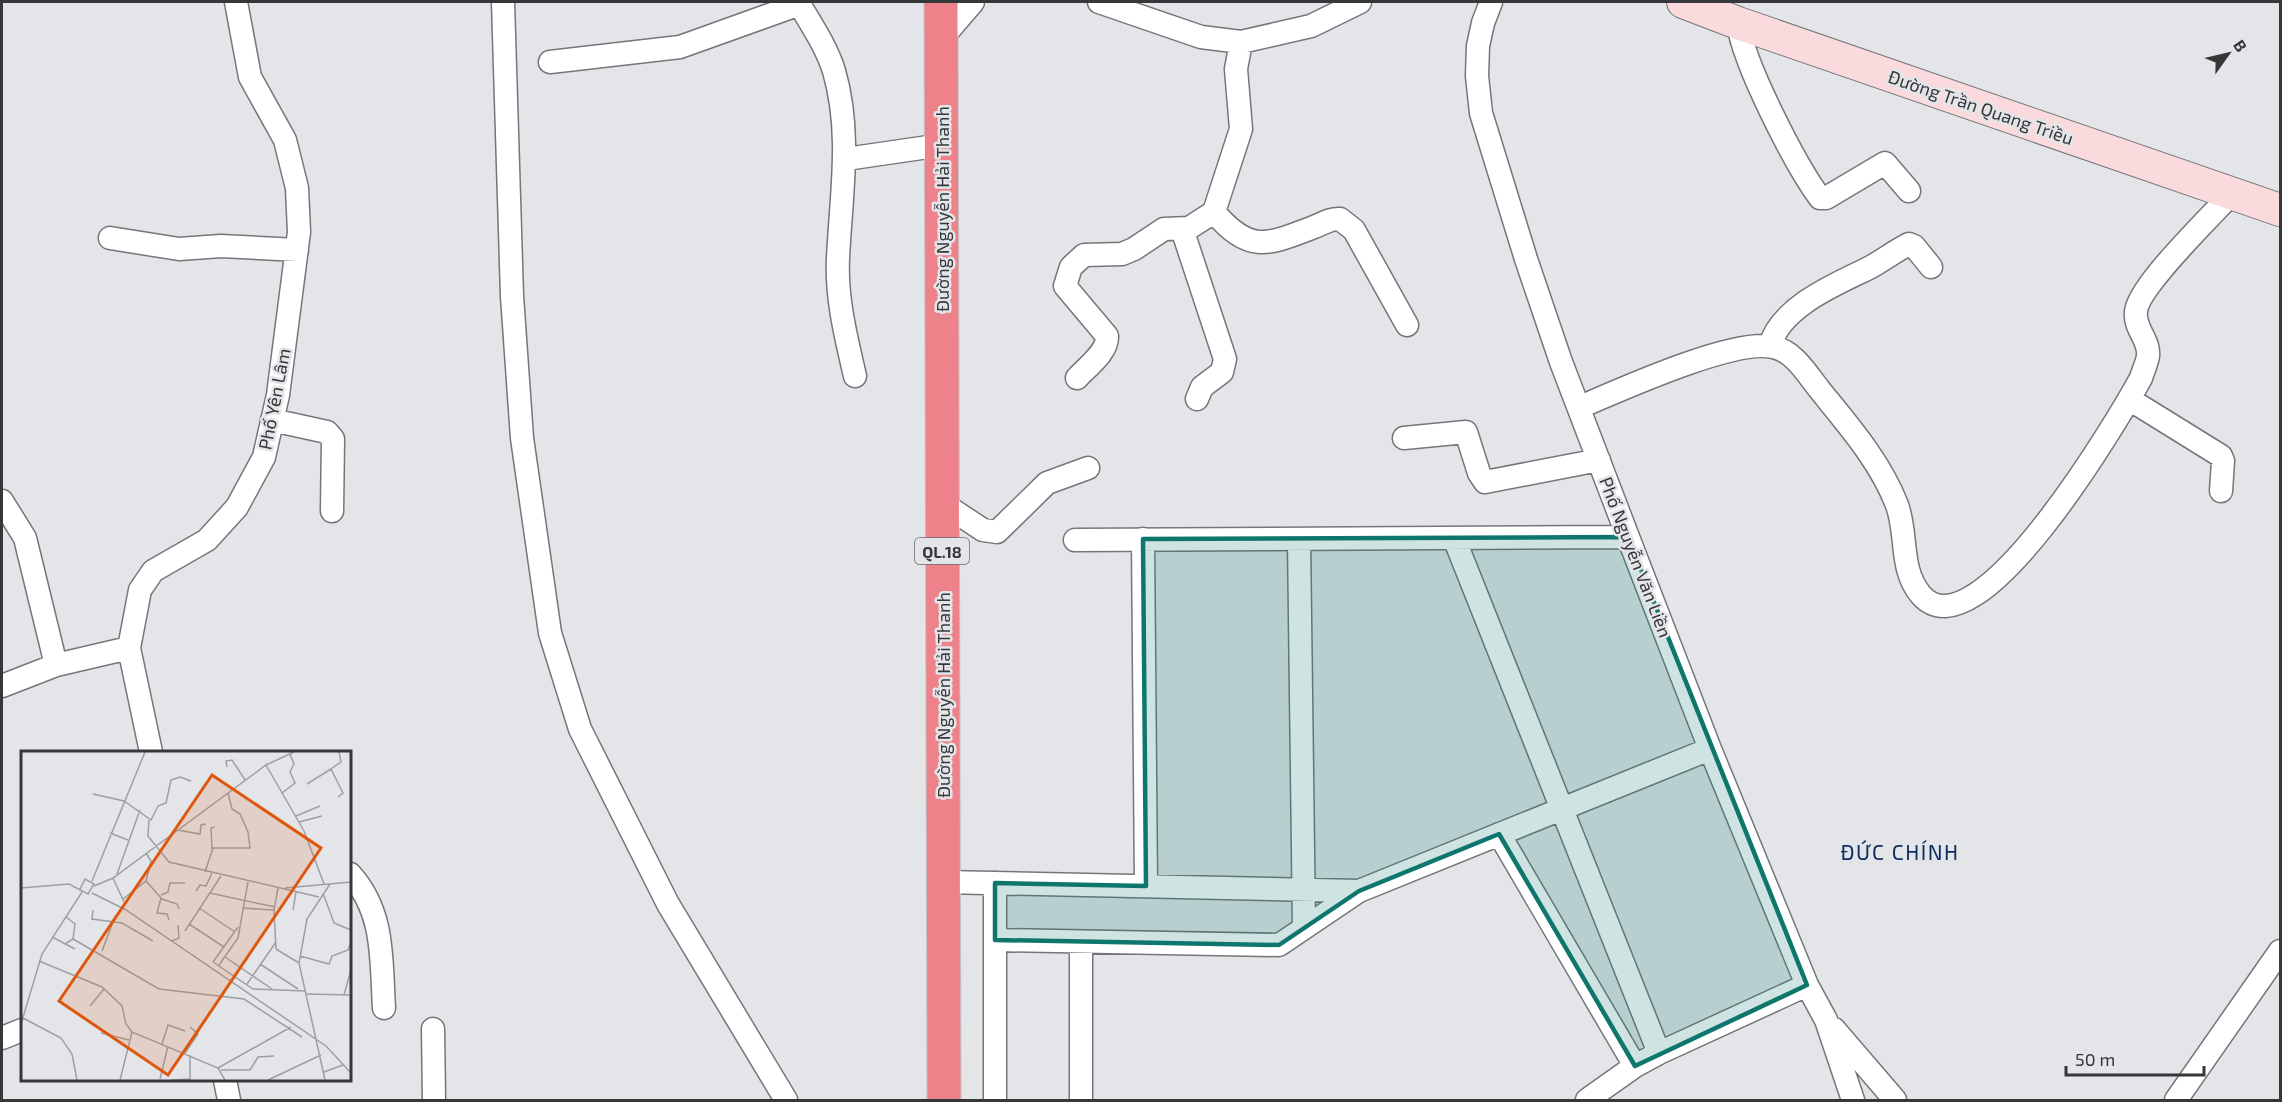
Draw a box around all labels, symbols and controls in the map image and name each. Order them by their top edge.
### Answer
north arrow [2198,24,2258,84]
text: B [2230,36,2252,55]
street label: Đường Trần Quang Triều [1886,65,2076,149]
street label: Đường Nguyễn Hải Thanh [931,106,953,312]
street label: Phố Yên Lâm [253,346,295,452]
street label: Phố Nguyễn Văn Liền [1595,474,1677,640]
road number: QL.18 [915,538,969,564]
street label: Đường Nguyễn Hải Thanh [932,592,954,798]
inset map [21,751,351,1081]
district label: ĐỨC CHÍNH [1840,839,1960,864]
scale bar [2066,1039,2204,1077]
text: 50 m [2075,1048,2115,1070]

